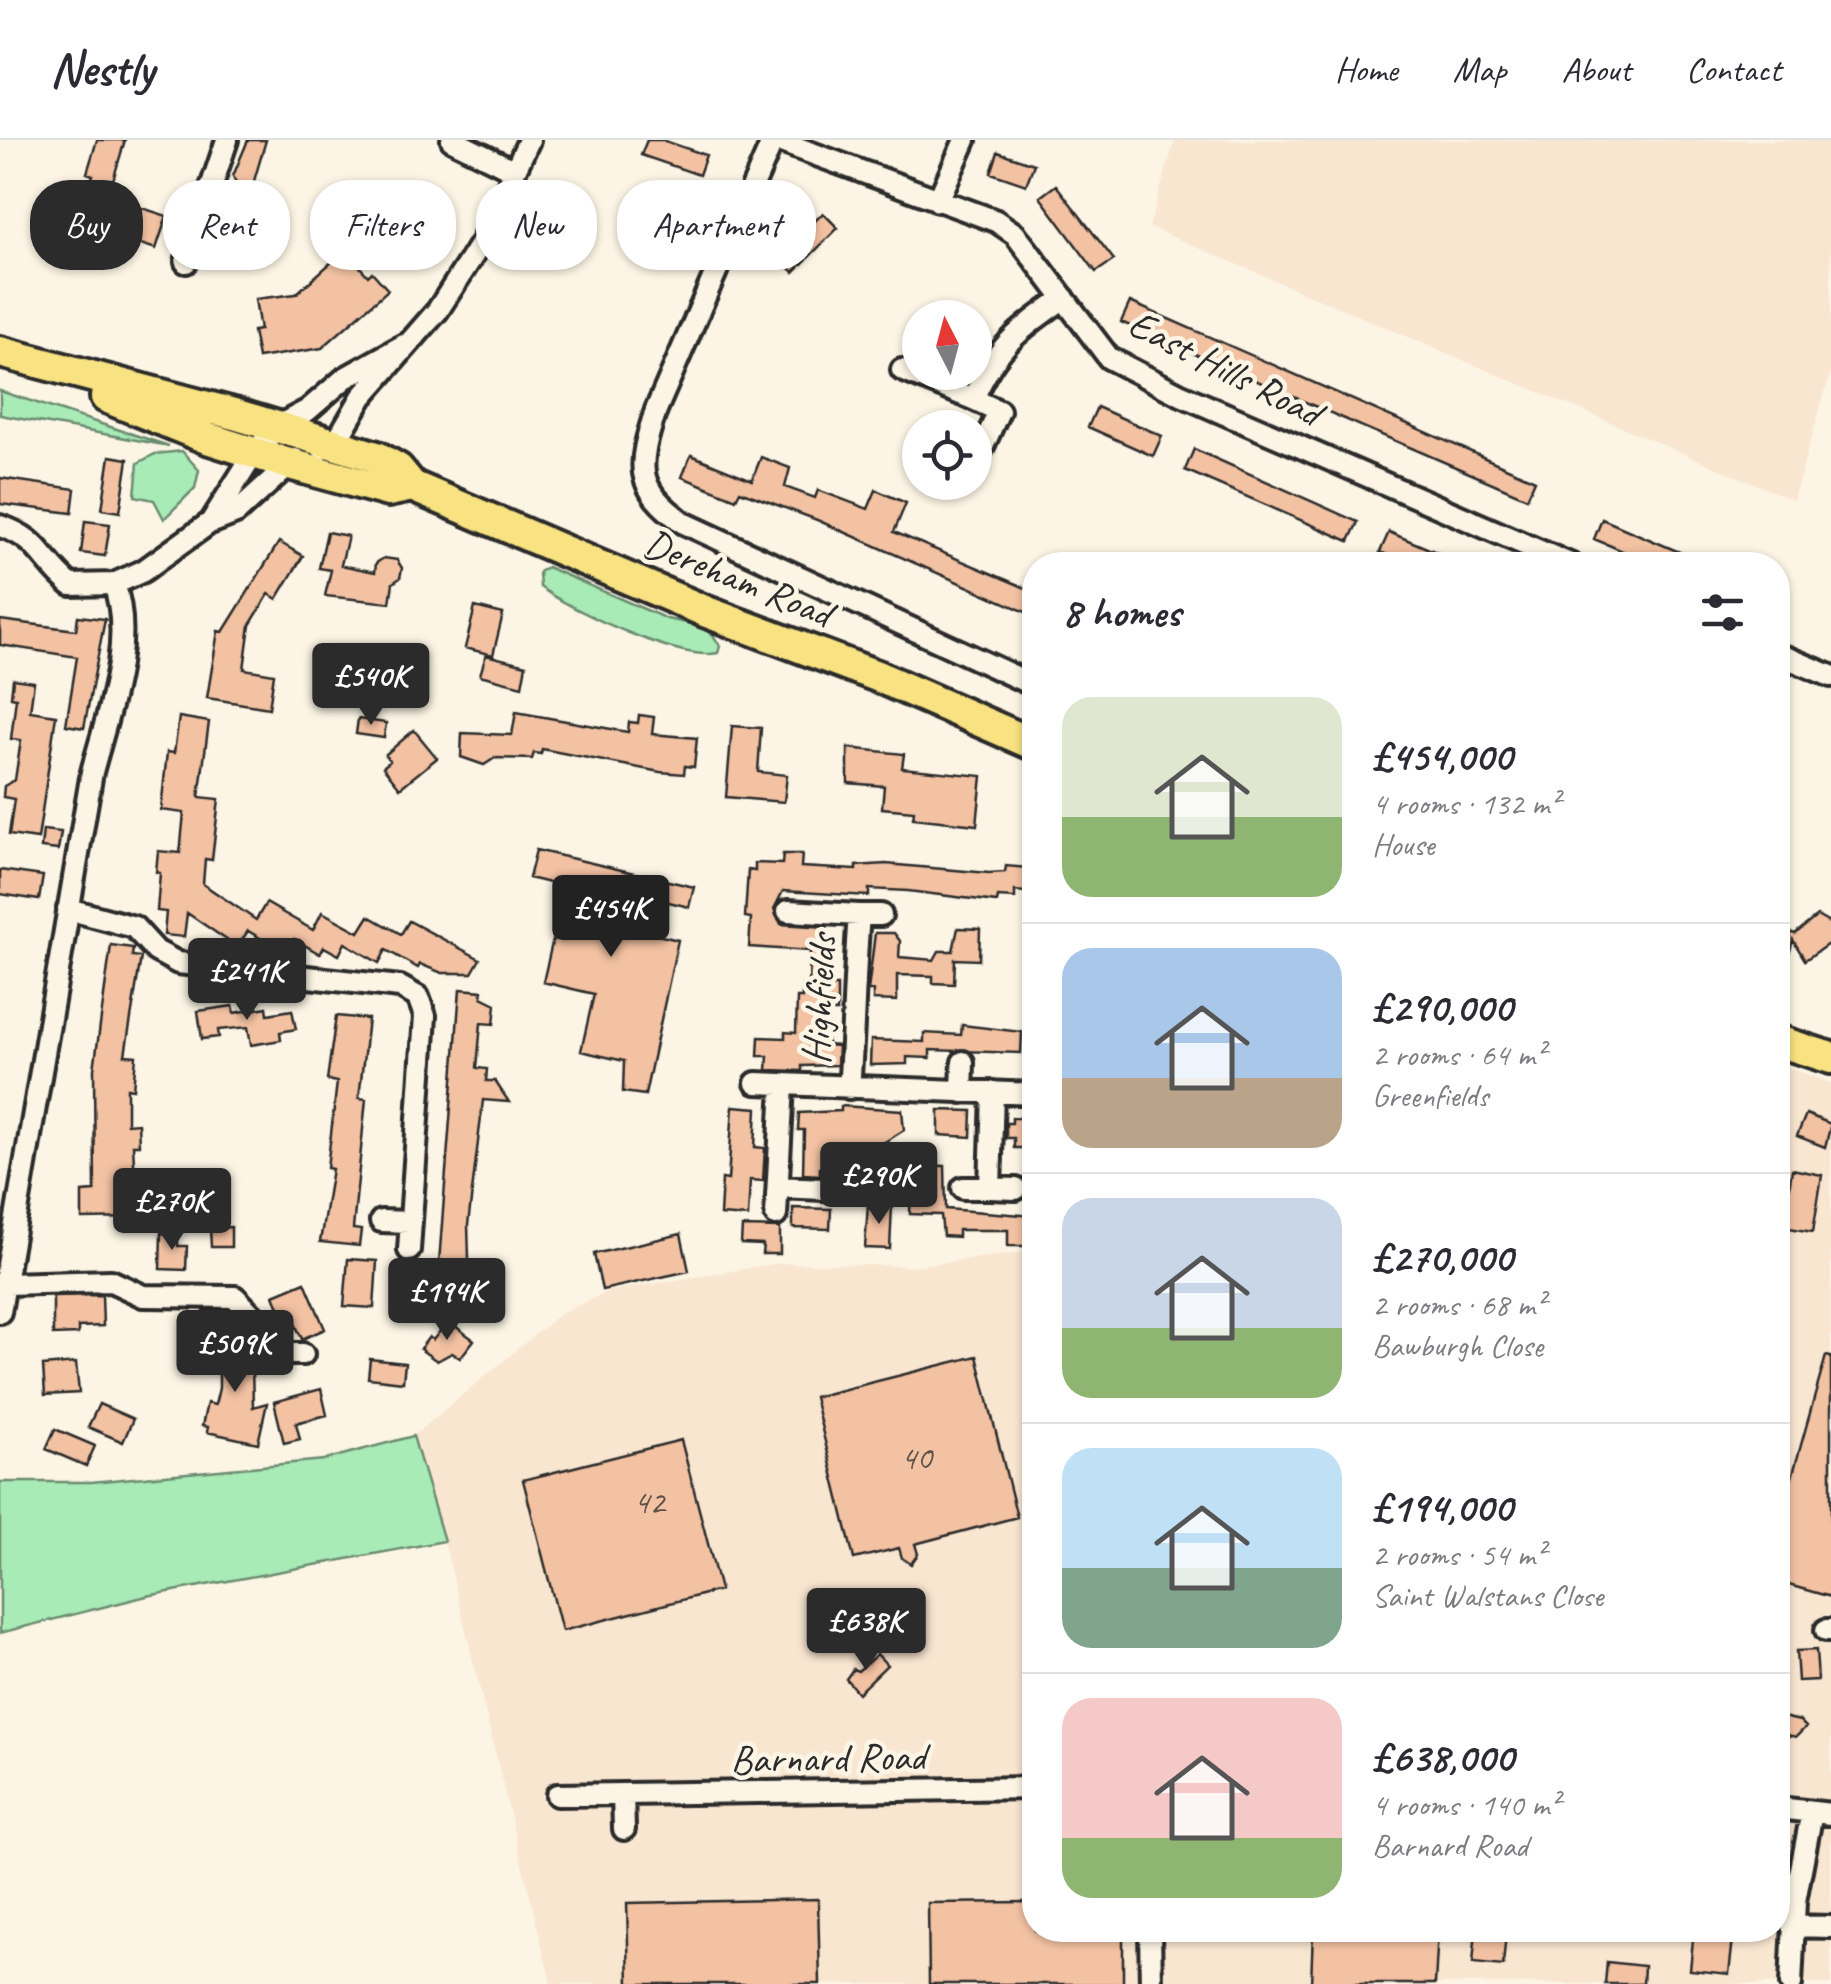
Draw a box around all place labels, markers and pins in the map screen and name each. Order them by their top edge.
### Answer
pin: £540K [301,643,441,728]
pin: £454K [541,875,681,960]
pin: £241K [177,938,317,1023]
pin: £290K [809,1142,949,1227]
pin: £270K [102,1168,242,1253]
pin: £194K [377,1258,517,1343]
pin: £509K [165,1310,305,1395]
pin: £638K [796,1588,936,1673]

